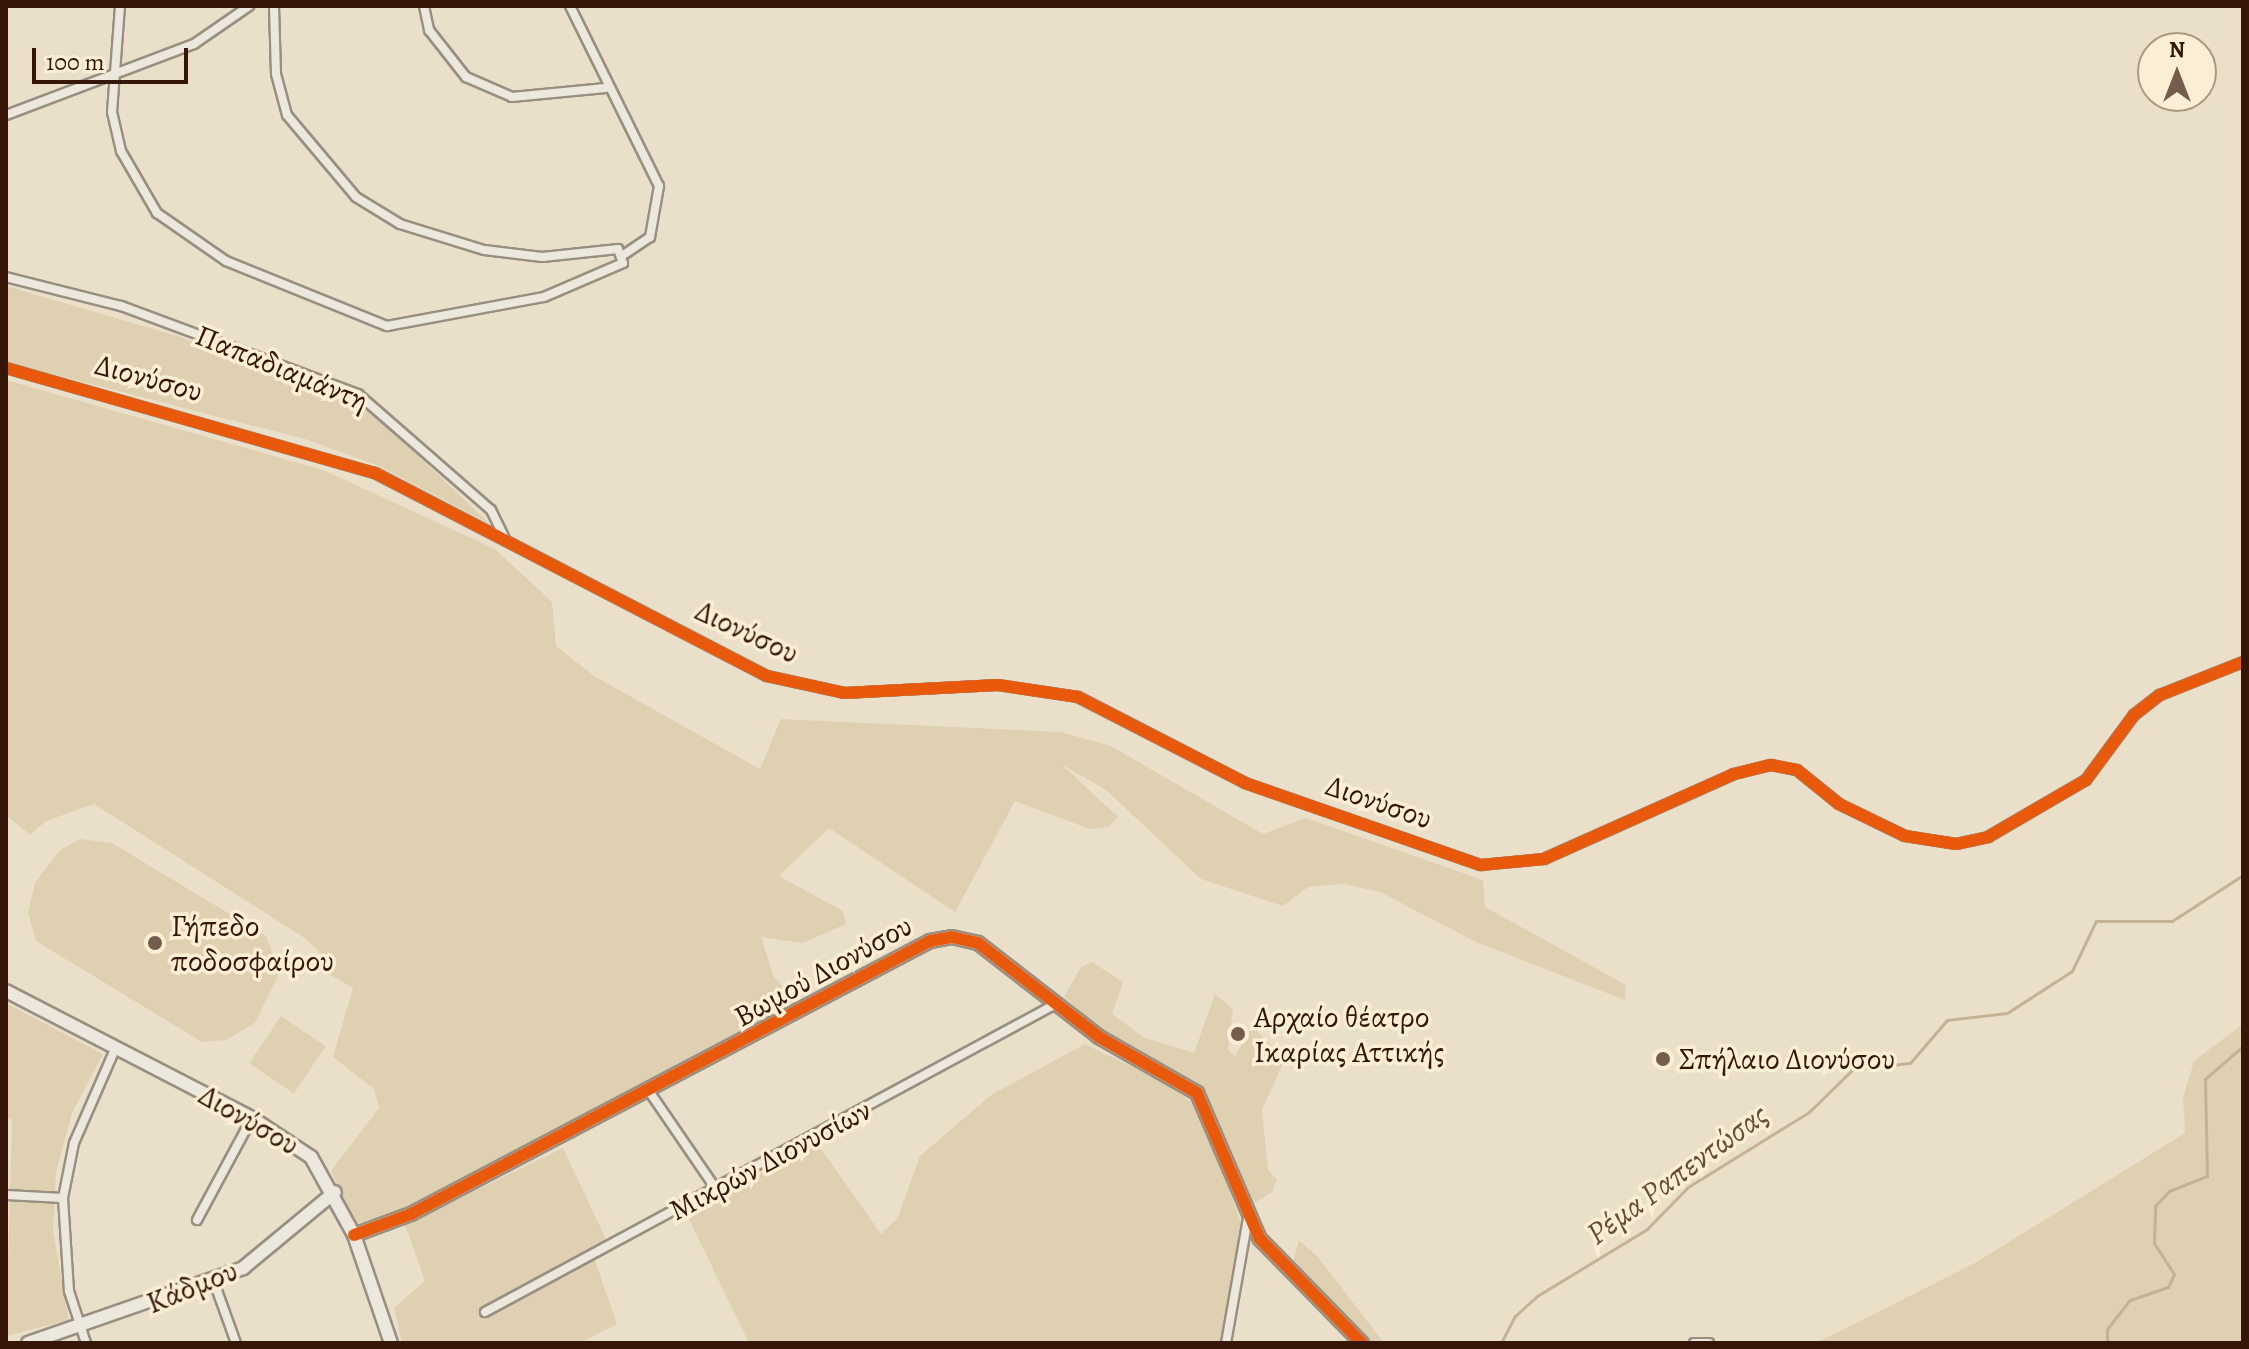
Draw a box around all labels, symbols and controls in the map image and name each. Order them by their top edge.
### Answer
scale bar [36,32,192,82]
north arrow [2137,32,2217,112]
text: N [2169,35,2185,65]
text: 100 m [46,46,105,78]
street label: Παπαδιαμάντη [190,317,374,419]
street label: Διονύσου [91,346,207,410]
street label: Διονύσου [690,593,804,671]
street label: Διονύσου [1321,767,1437,837]
street label: Βωμού Διονύσου [728,907,918,1035]
place label: Γήπεδο ποδοσφαίρου [171,908,334,978]
marker: Γήπεδο ποδοσφαίρου [146,934,164,952]
place label: Αρχαίο θέατρο Ικαρίας Αττικής [1254,999,1444,1070]
marker: Αρχαίο θέατρο Ικαρίας Αττικής [1229,1025,1247,1043]
place label: Σπήλαιο Διονύσου [1679,1041,1895,1077]
marker: Σπήλαιο Διονύσου [1654,1050,1672,1068]
street label: Διονύσου [193,1077,305,1163]
street label: Μικρών Διονυσίων [663,1092,877,1228]
water label: Ρέμα Ραπεντώσας [1579,1095,1775,1253]
street label: Κάδμου [141,1253,243,1321]

